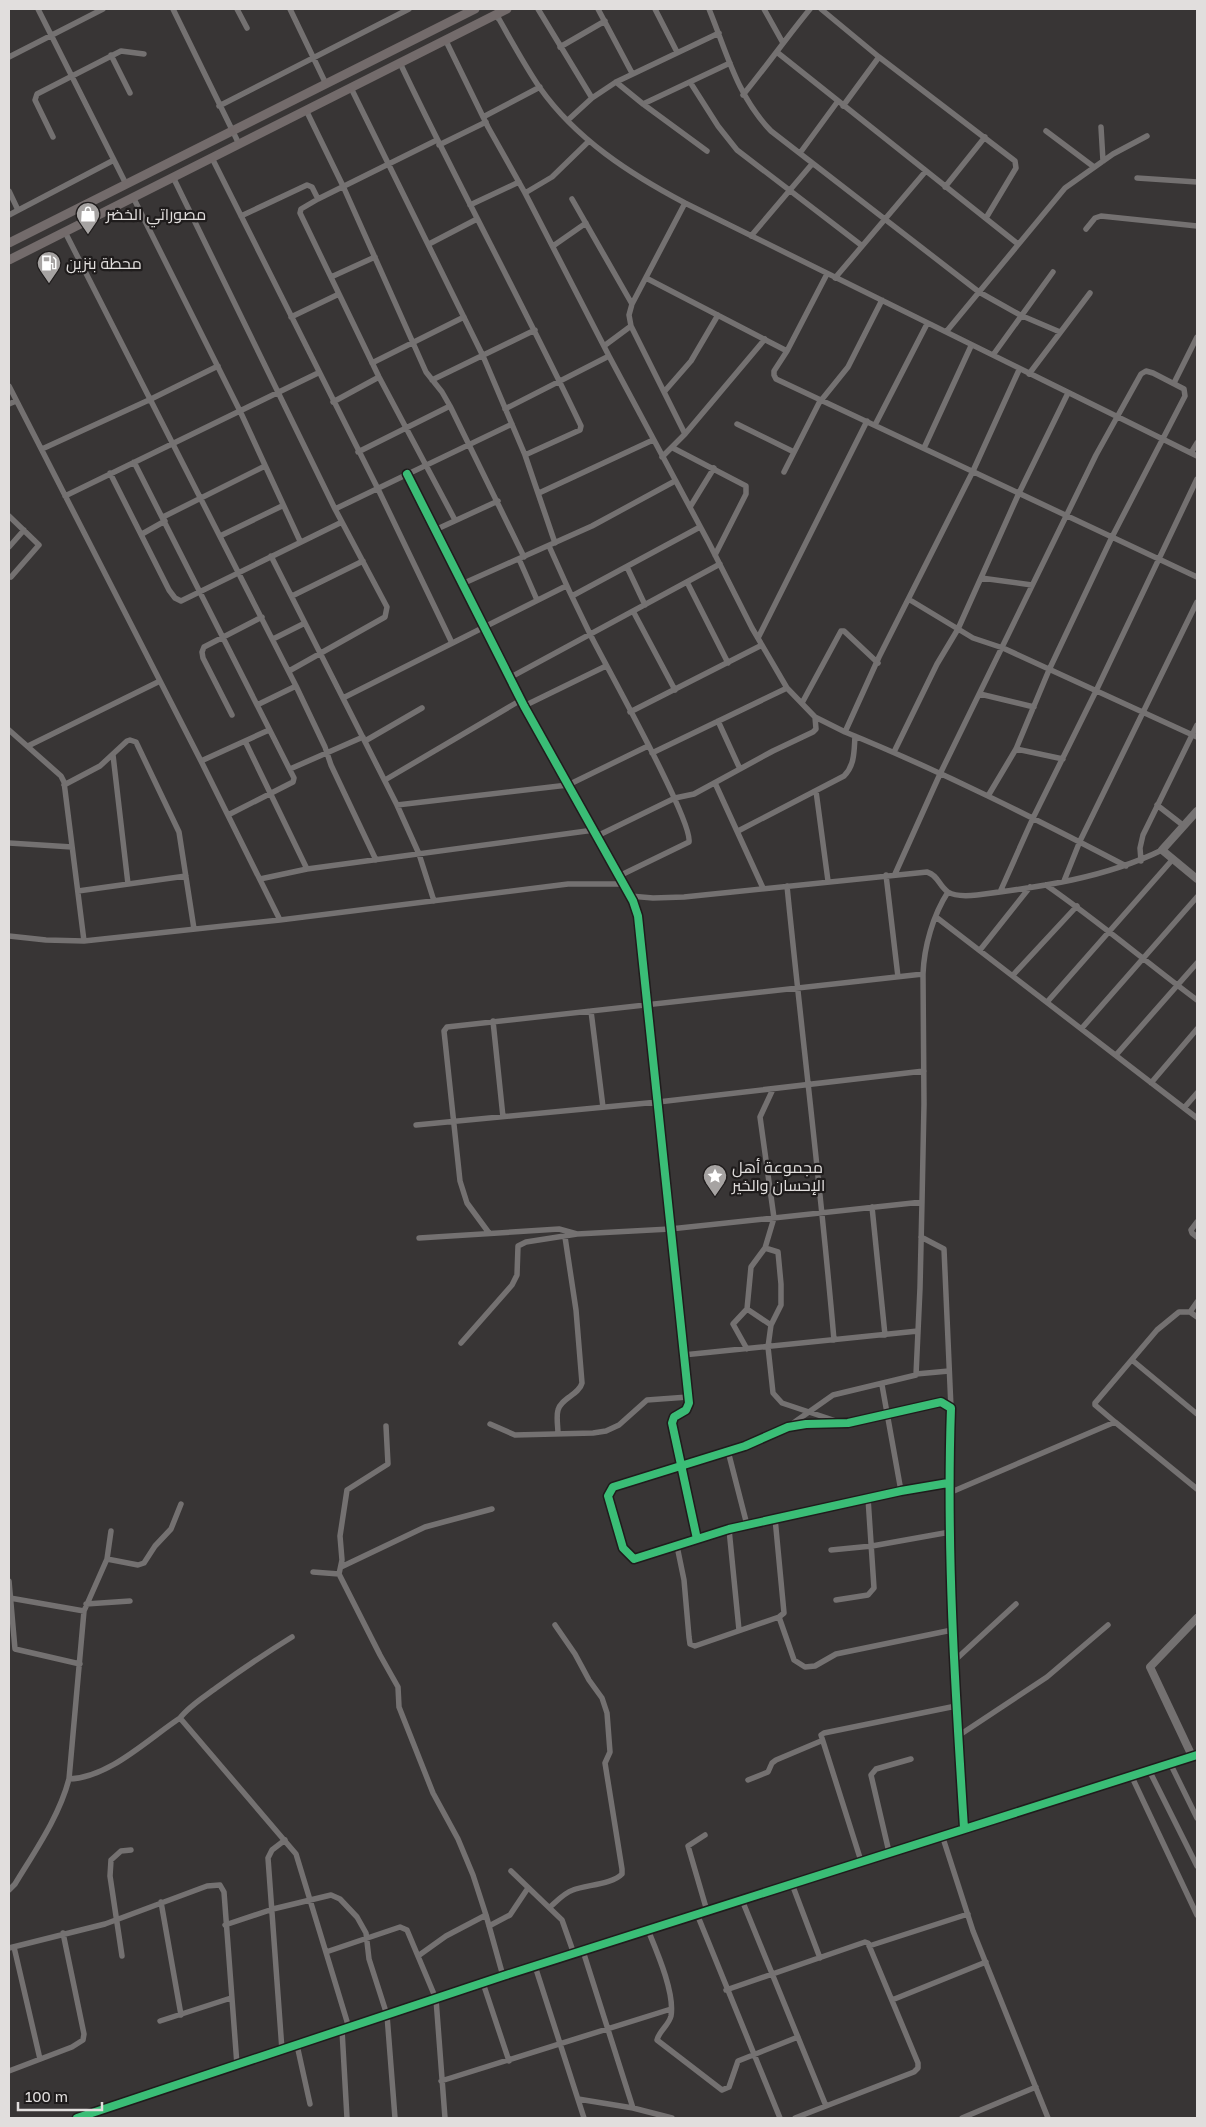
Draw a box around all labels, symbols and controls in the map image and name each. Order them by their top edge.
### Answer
shop icon: مصوراتي الخضر [75,201,101,235]
place label: مصوراتي الخضر [105,204,206,228]
fuel station icon: محطة بنزين [36,250,62,284]
place label: محطة بنزين [66,253,142,274]
place label: مجموعة أهل الإحسان والخير [731,1157,825,1196]
place icon: مجموعة أهل الإحسان والخير [702,1163,728,1197]
scale bar [18,2080,101,2112]
text: 100 m [25,2087,68,2105]

